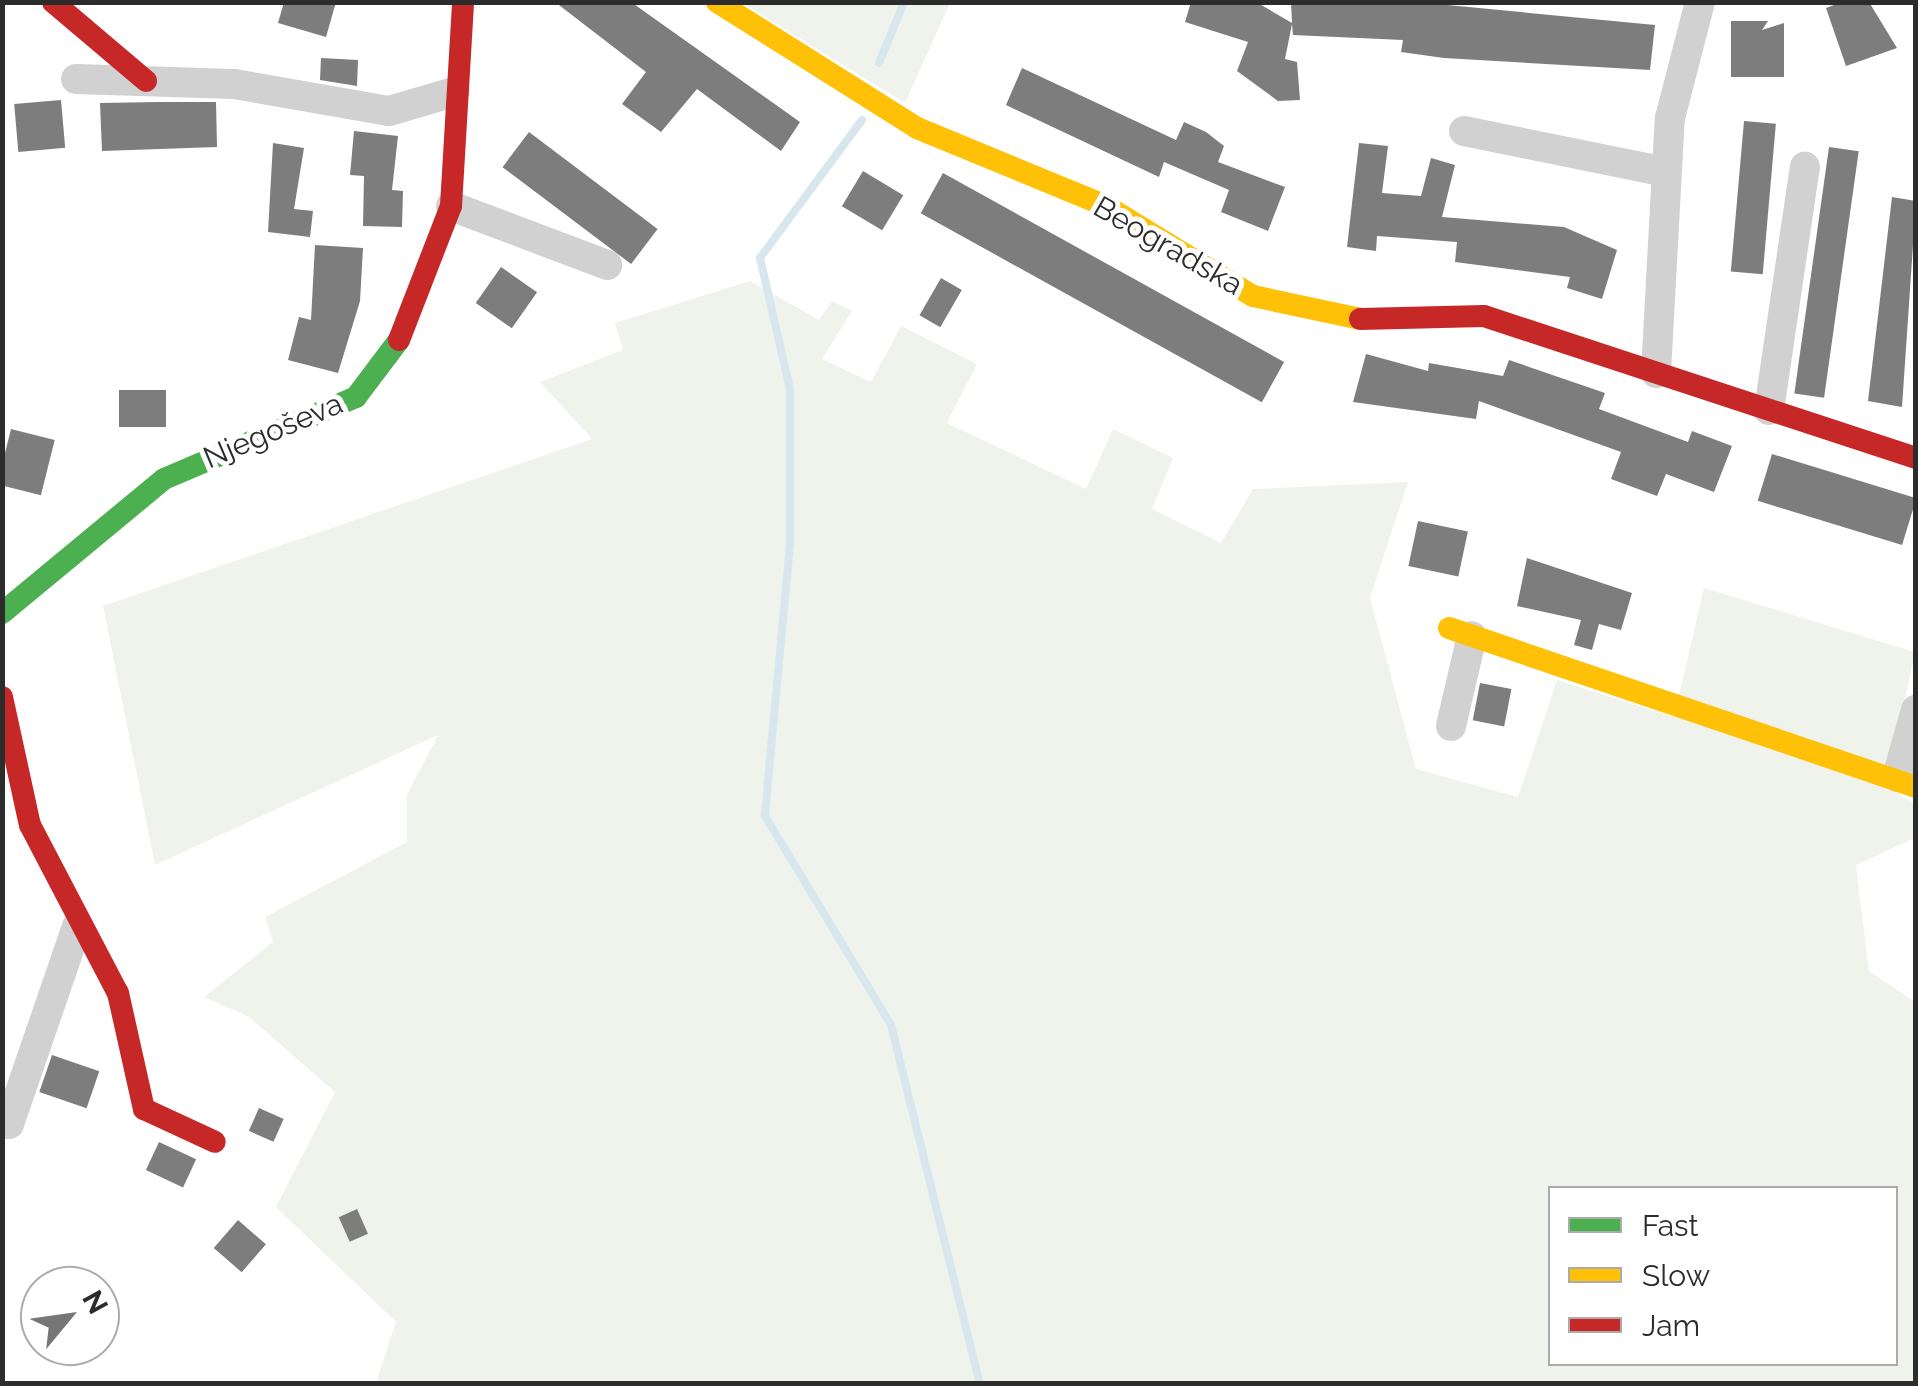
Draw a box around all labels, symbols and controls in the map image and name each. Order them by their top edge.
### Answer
street label: Beogradska [1087,189,1249,303]
street label: Njegoševa [198,386,348,476]
legend [1548,1186,1898,1366]
text: Fast [1642,1208,1699,1243]
text: Slow [1642,1258,1710,1293]
north arrow [20,1266,120,1366]
text: N [75,1285,115,1320]
text: Jam [1642,1308,1700,1343]

